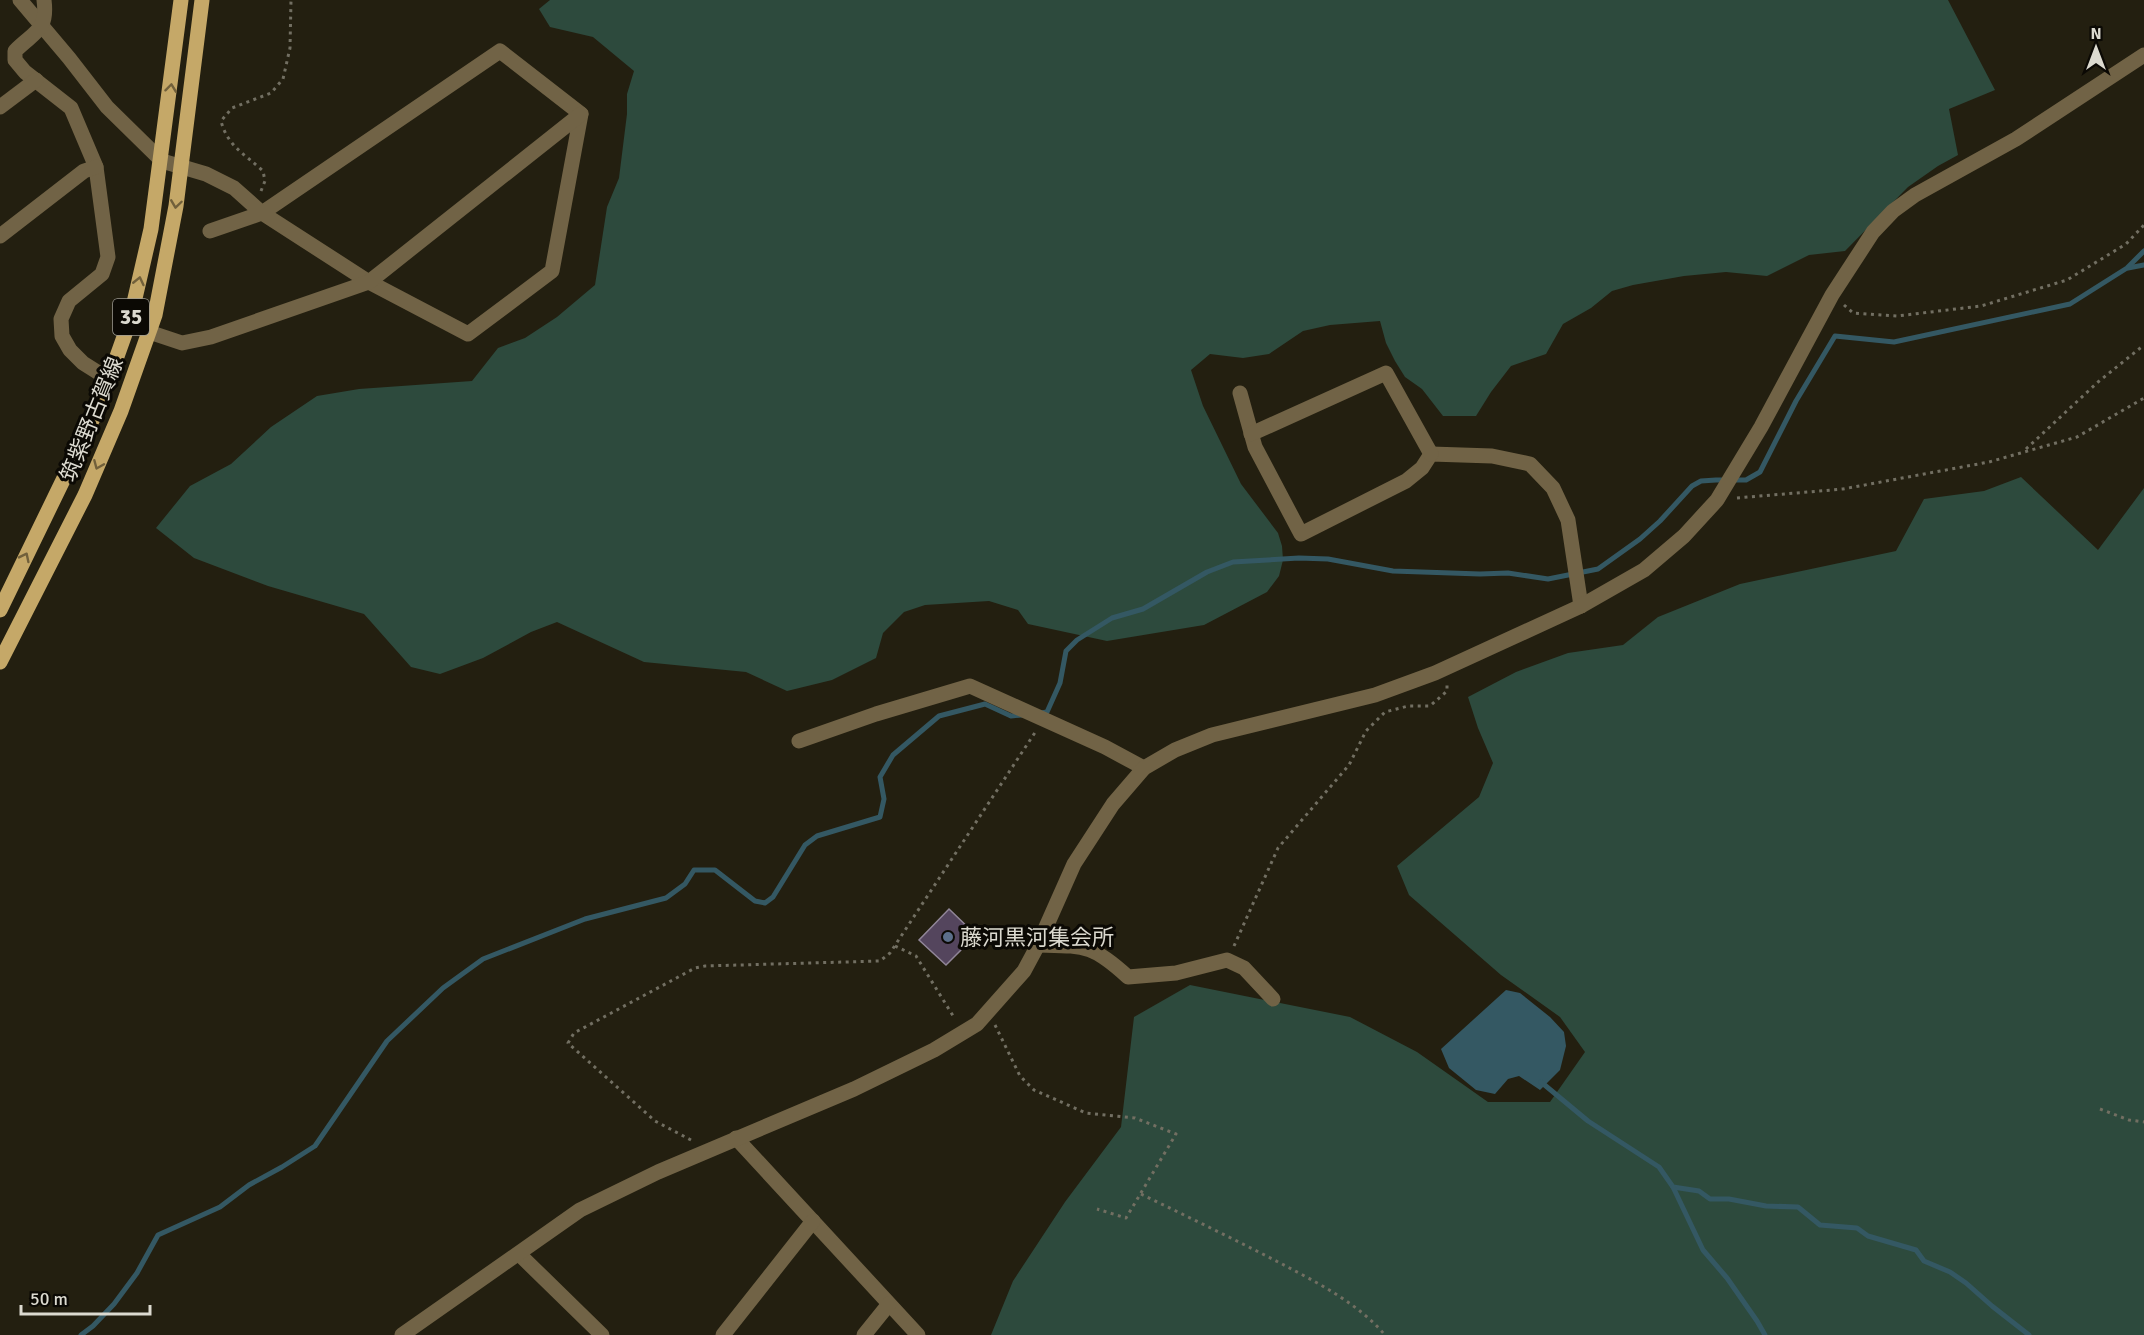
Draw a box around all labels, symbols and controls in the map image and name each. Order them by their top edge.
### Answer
north arrow [2066,18,2126,78]
text: N [2090,24,2102,44]
one-way arrow [164,84,176,93]
one-way arrow [170,199,182,208]
one-way arrow [132,276,145,286]
road number: 35 [113,299,149,335]
street label: 筑紫野古賀線 [54,353,129,485]
one-way arrow [93,459,105,470]
one-way arrow [18,553,30,564]
place label: 藤河黒河集会所 [960,924,1114,951]
marker: 藤河黒河集会所 [941,930,955,944]
scale bar [21,1278,150,1316]
text: 50 m [30,1288,68,1310]

